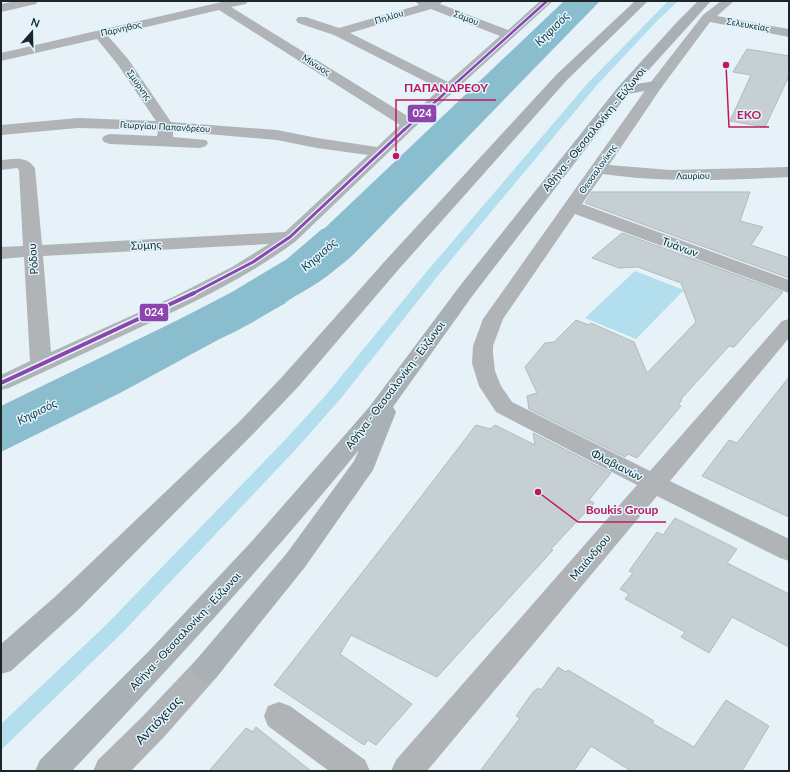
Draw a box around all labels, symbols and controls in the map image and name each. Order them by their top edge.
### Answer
street label: Πηλίου [373,7,405,26]
street label: Σάμου [452,8,480,27]
water label: Κηφισός [531,8,573,49]
north arrow [12,12,52,52]
text: N [29,15,42,30]
street label: Σελευκείας [726,15,771,34]
street label: Πάρνηθος [99,18,143,39]
street label: Μίνωος [300,52,333,78]
street label: Αθήνα - Θεσσαλονίκη - Εύζωνοι [539,64,649,194]
street label: Σμύρνης [125,67,155,103]
callout: ΠΑΠΑΝΔΡΕΟΥ [396,76,496,100]
text: ΠΑΠΑΝΔΡΕΟΥ [404,80,488,95]
callout: EKO [729,103,769,127]
line badge: 024 [407,104,437,123]
text: 024 [412,106,432,119]
text: EKO [737,107,761,122]
street label: Γεωργίου Παπανδρέου [120,119,210,134]
street label: Θεσσαλονίκης [576,141,619,196]
street label: Λαυρίου [676,170,710,181]
water label: Κηφισός [298,234,340,274]
street label: Τυάνων [660,234,700,259]
street label: Σύμης [130,237,162,252]
street label: Ρόδου [25,243,40,275]
line badge: 024 [139,303,169,322]
text: 024 [144,305,164,318]
street label: Αθήνα - Θεσσαλονίκη - Εύζωνοι [342,318,448,452]
water label: Κηφισός [14,395,60,428]
street label: Φλαβιανών [589,446,645,483]
callout: Boukis Group [578,498,666,522]
text: Boukis Group [586,502,658,517]
street label: Μαιάνδρου [567,531,613,582]
street label: Αθήνα - Θεσσαλονίκη - Εύζωνοι [127,569,244,693]
street label: Αντιόχειας [132,692,184,748]

